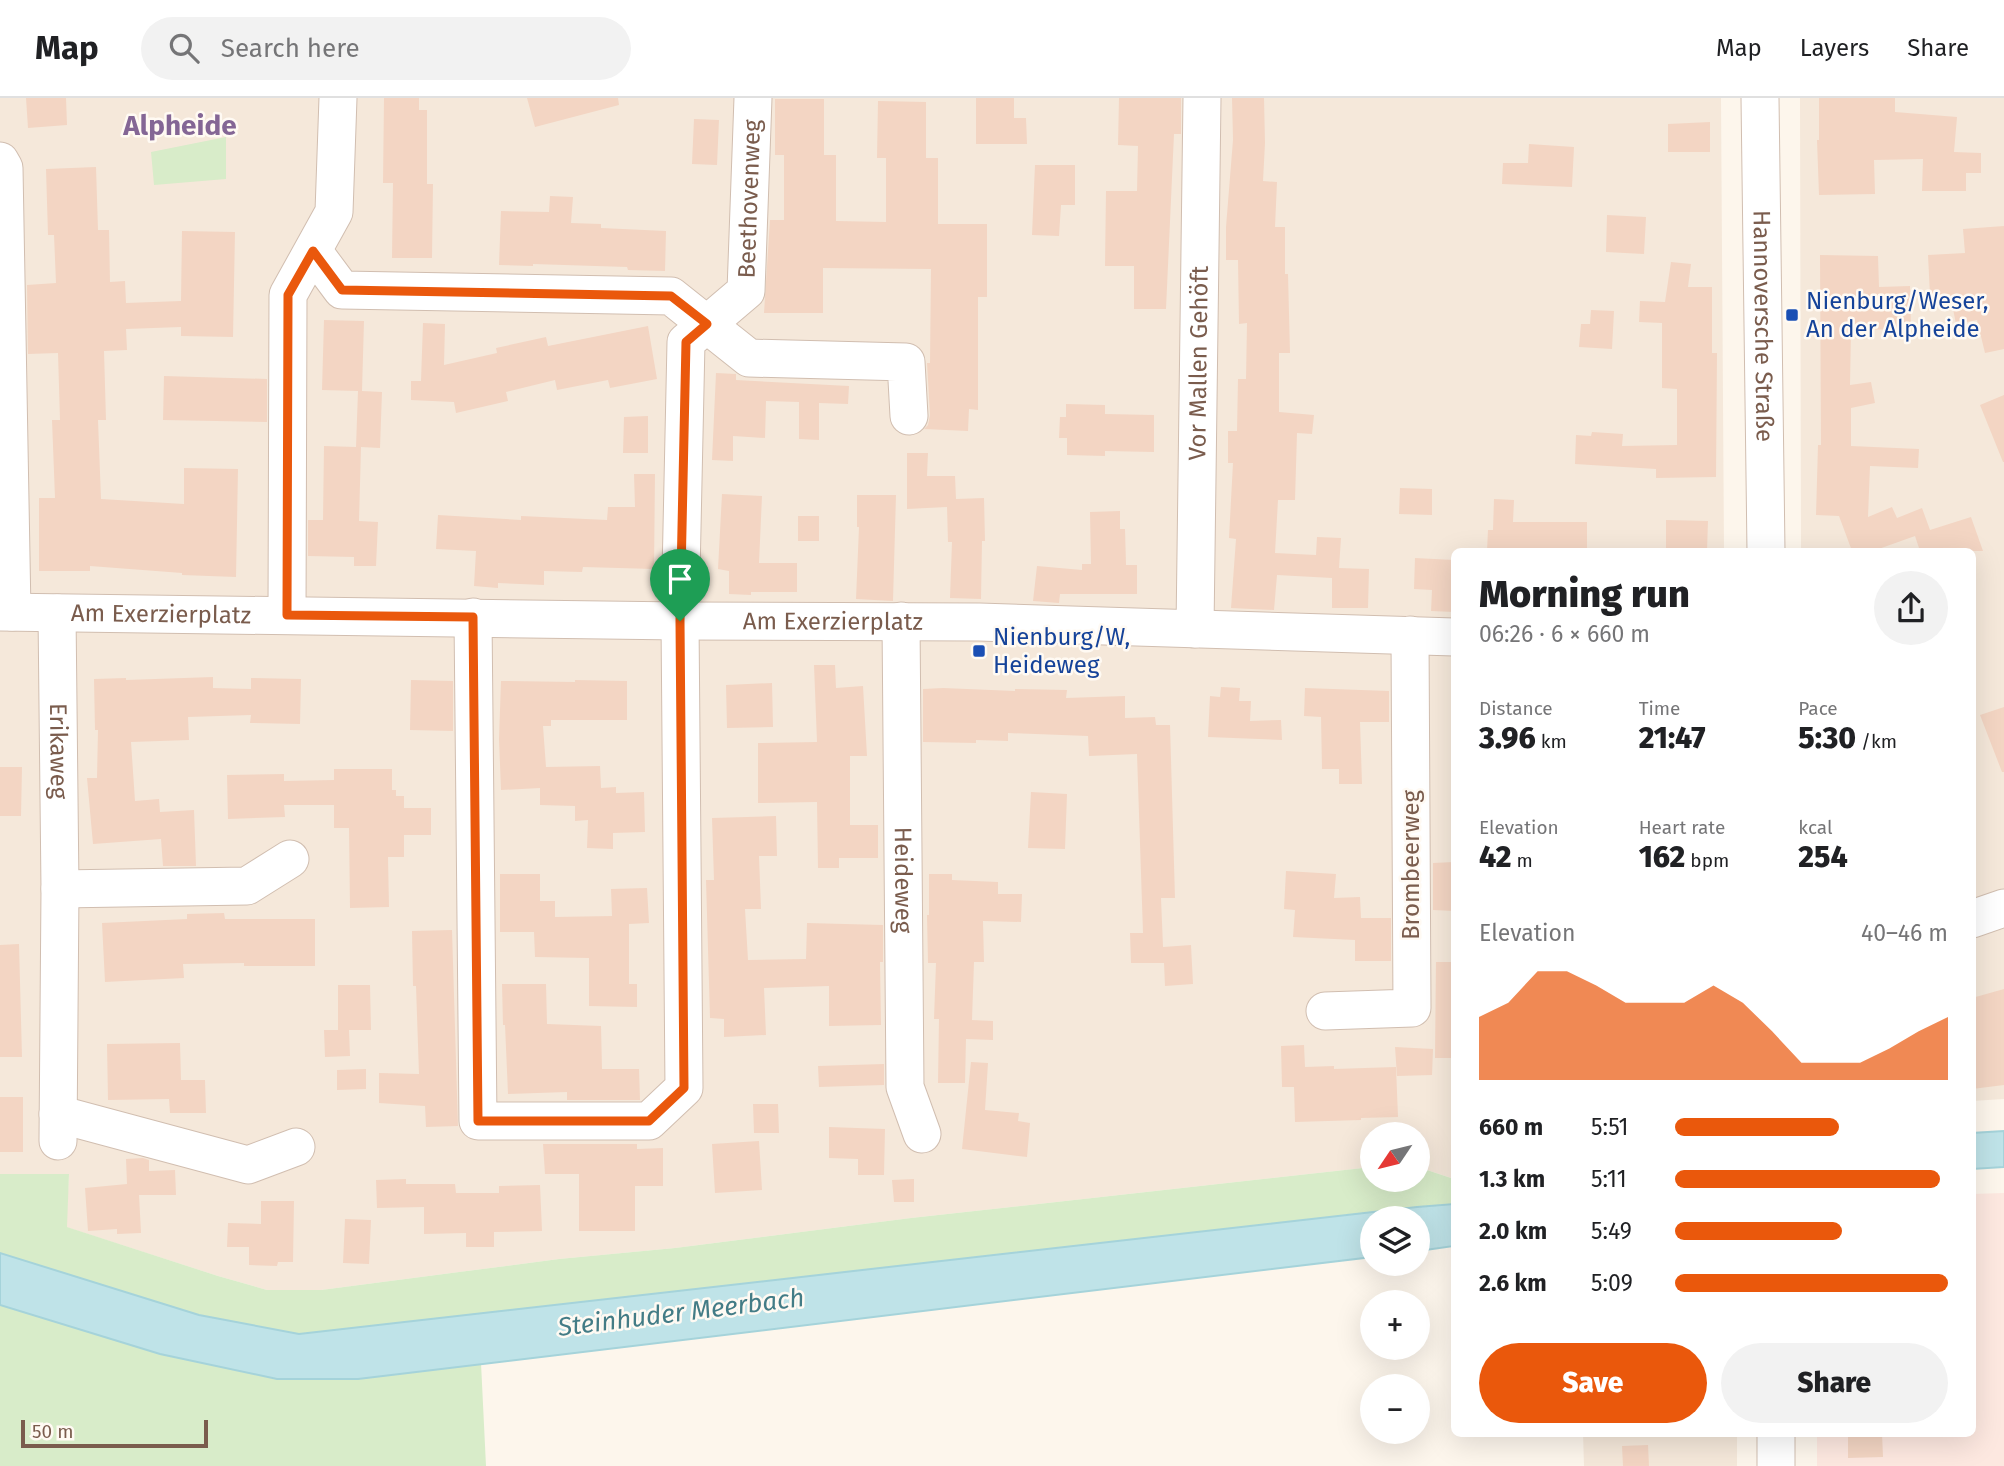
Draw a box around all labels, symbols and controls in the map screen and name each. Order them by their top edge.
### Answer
search box [141,17,631,80]
text: Map [35,28,99,68]
icon: search [165,29,203,67]
text: Search here [221,33,360,64]
text: Map [1716,34,1762,62]
text: Layers [1800,34,1869,62]
text: Share [1907,34,1969,62]
district label: Alpheide [122,109,237,142]
street label: Beethovenweg [732,118,766,279]
street label: Hannoversche Straße [1747,210,1779,442]
street label: Vor Mallen Gehöft [1183,265,1214,460]
place label: Nienburg/Weser, An der Alpheide [1806,287,1988,343]
marker: Nienburg/Weser, An der Alpheide [1784,307,1800,323]
pin [650,549,710,621]
icon: arrive [661,560,699,598]
text: Morning run [1479,571,1690,617]
button: share [1874,571,1948,645]
street label: Am Exerzierplatz [71,599,251,629]
street label: Am Exerzierplatz [743,607,923,636]
text: 06:26 · 6 × 660 m [1479,620,1650,648]
place label: Nienburg/W, Heideweg [993,623,1130,679]
marker: Nienburg/W, Heideweg [971,643,987,659]
text: Distance [1479,697,1553,720]
text: Time [1639,697,1680,720]
text: Pace [1798,697,1838,720]
street label: Erikaweg [44,703,73,800]
text: 3.96 [1479,720,1536,756]
text: 21:47 [1639,720,1706,756]
text: 5:30 [1798,720,1856,756]
text: km [1536,730,1567,753]
text: /km [1856,730,1897,753]
street label: Brombeerweg [1397,789,1425,940]
text: Elevation [1479,816,1559,839]
text: Heart rate [1639,816,1725,839]
text: kcal [1798,816,1833,839]
street label: Heideweg [889,827,918,934]
text: 42 [1479,839,1511,875]
text: 162 [1639,839,1685,875]
text: 254 [1798,839,1848,875]
text: m [1511,849,1533,872]
text: bpm [1685,849,1729,872]
text: Elevation [1479,919,1575,947]
text: 40–46 m [1861,919,1948,947]
text: 660 m [1479,1113,1543,1141]
text: 5:51 [1591,1113,1628,1141]
north arrow [1360,1122,1430,1192]
map controls [1360,1122,1430,1444]
text: 1.3 km [1479,1165,1545,1193]
text: 5:11 [1591,1165,1627,1193]
button: layers [1360,1206,1430,1276]
text: 2.0 km [1479,1217,1547,1245]
text: 5:49 [1591,1217,1632,1245]
text: 2.6 km [1479,1269,1547,1297]
text: 5:09 [1591,1269,1633,1297]
water label: Steinhuder Meerbach [555,1282,806,1343]
button: + [1360,1290,1430,1360]
button: Save [1479,1343,1707,1423]
button: Share [1721,1343,1948,1423]
button: − [1360,1374,1430,1444]
scale bar [21,1417,208,1449]
text: 50 m [32,1420,73,1443]

